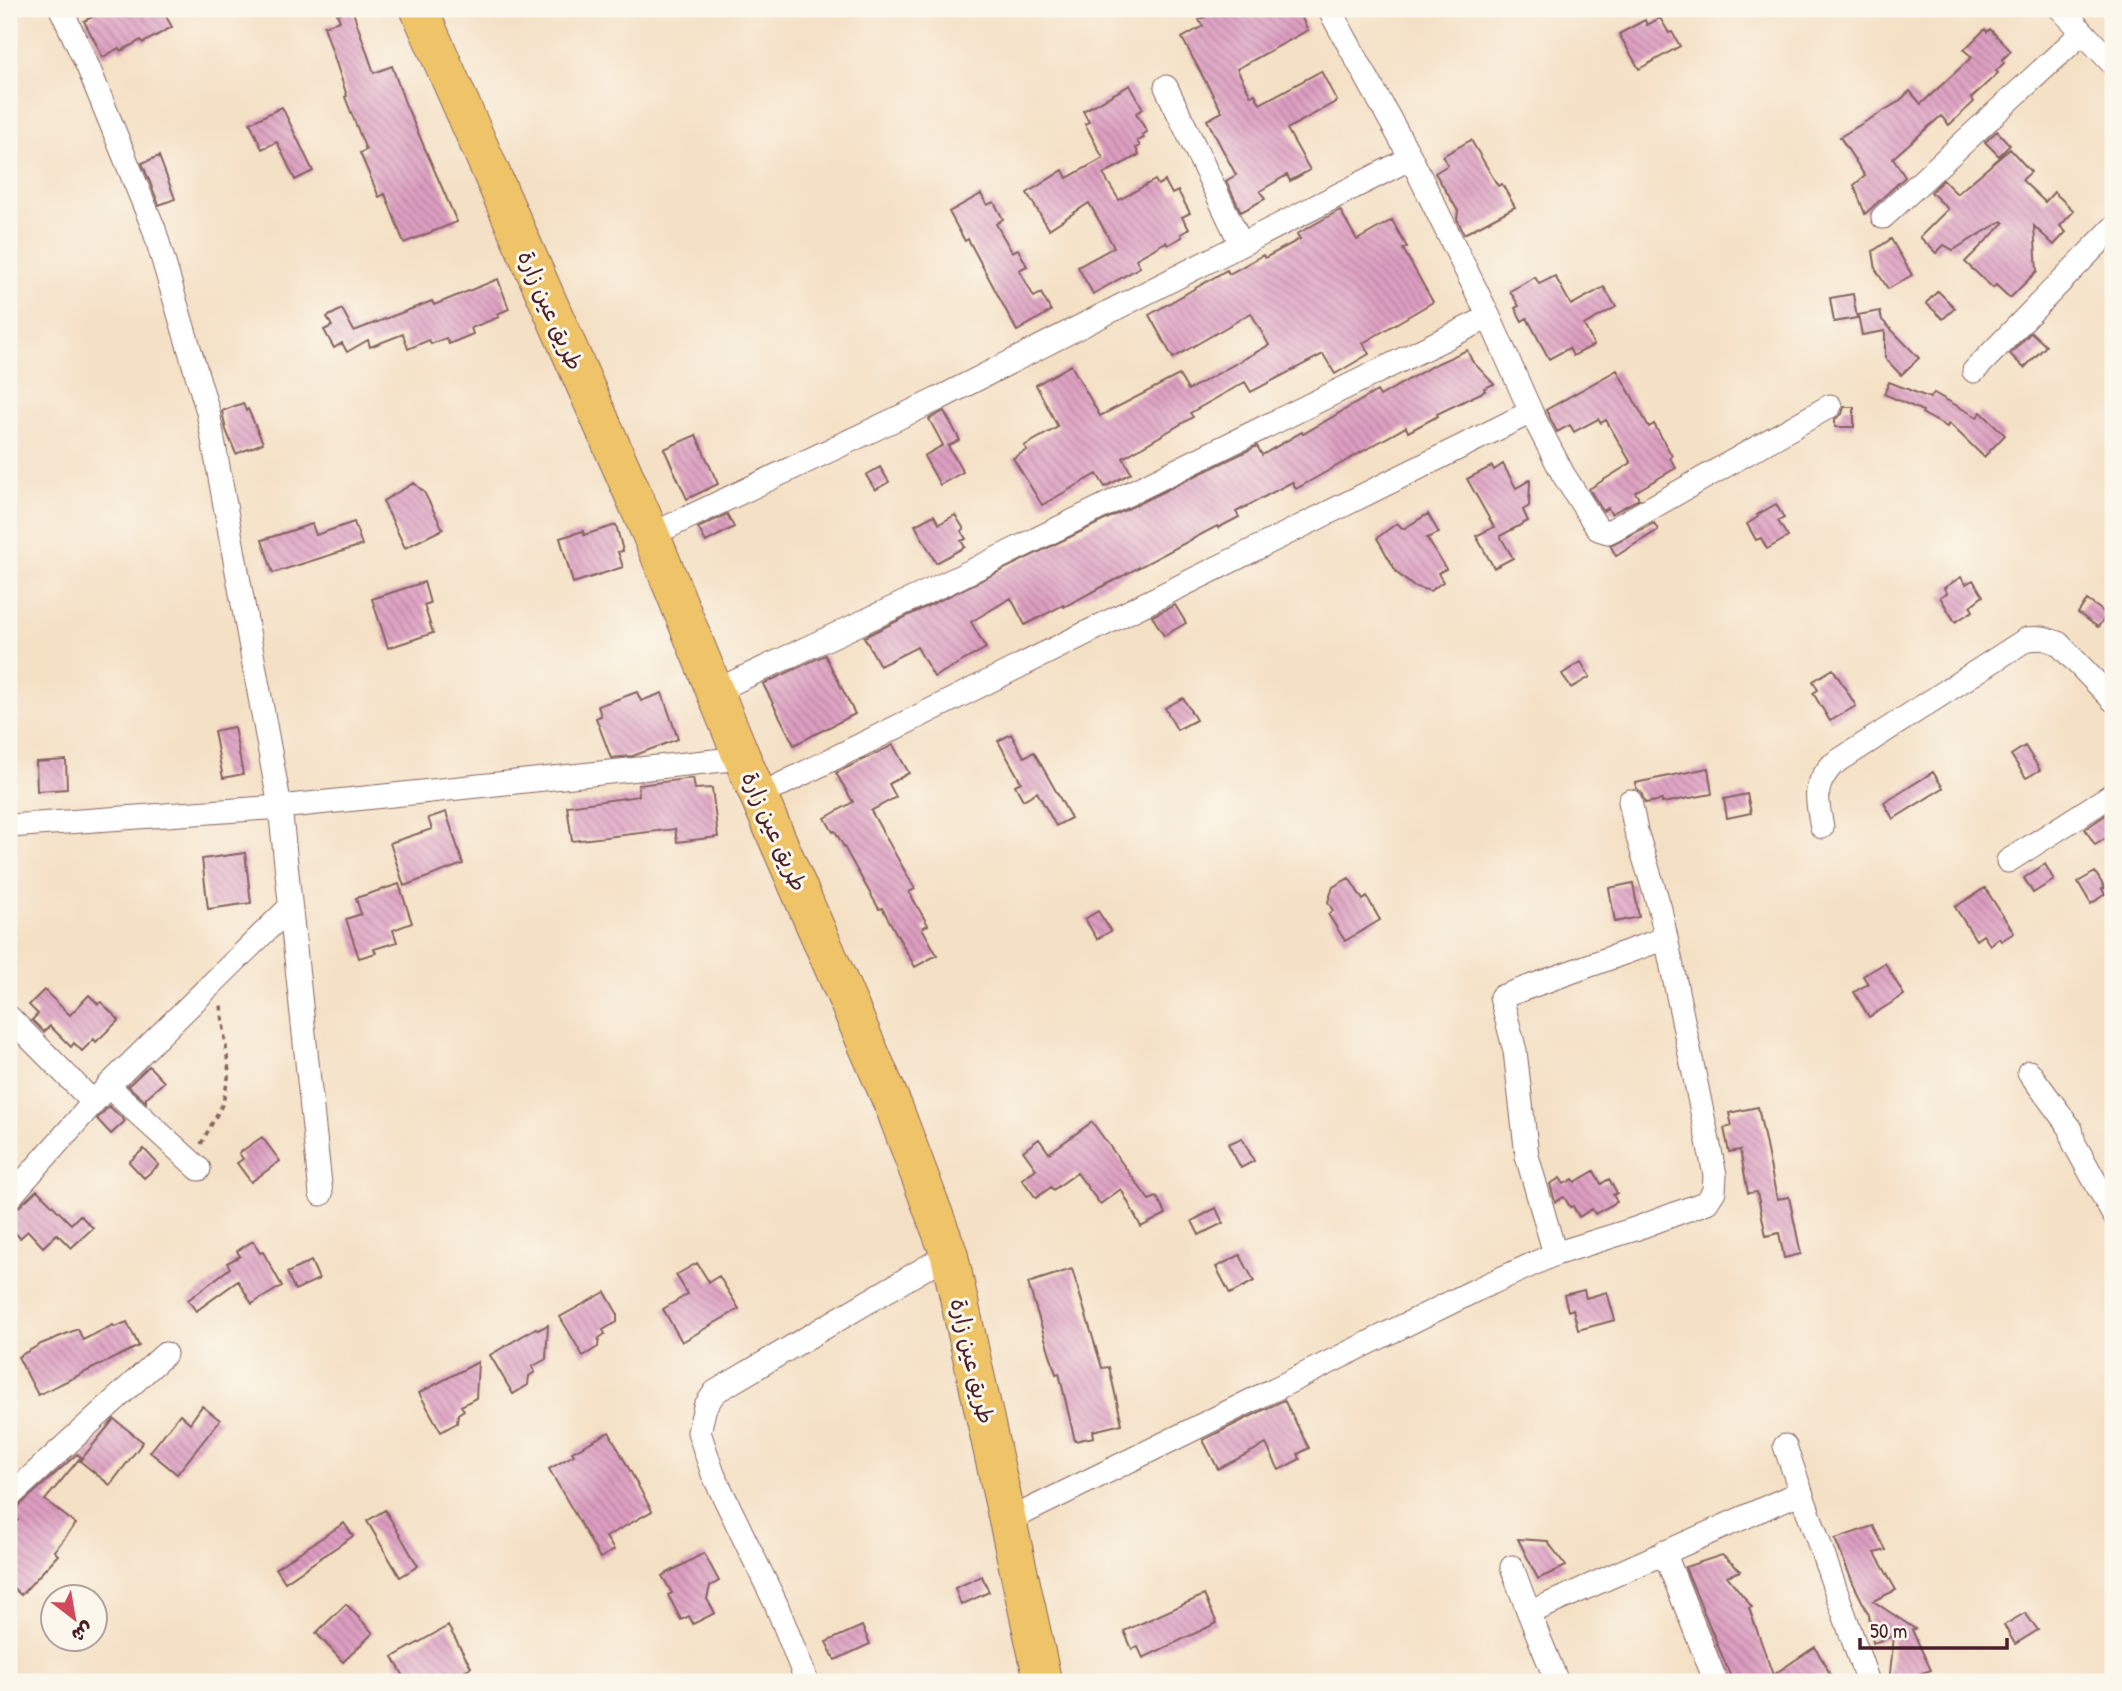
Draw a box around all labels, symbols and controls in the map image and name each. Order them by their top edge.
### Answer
street label: طريق عين زارة [511,245,591,375]
street label: طريق عين زارة [735,766,815,896]
street label: طريق عين زارة [943,1295,1003,1427]
north arrow [38,1582,108,1652]
scale bar [1860,1607,2007,1651]
text: ش [67,1616,98,1649]
text: 50 m [1870,1616,1907,1645]

